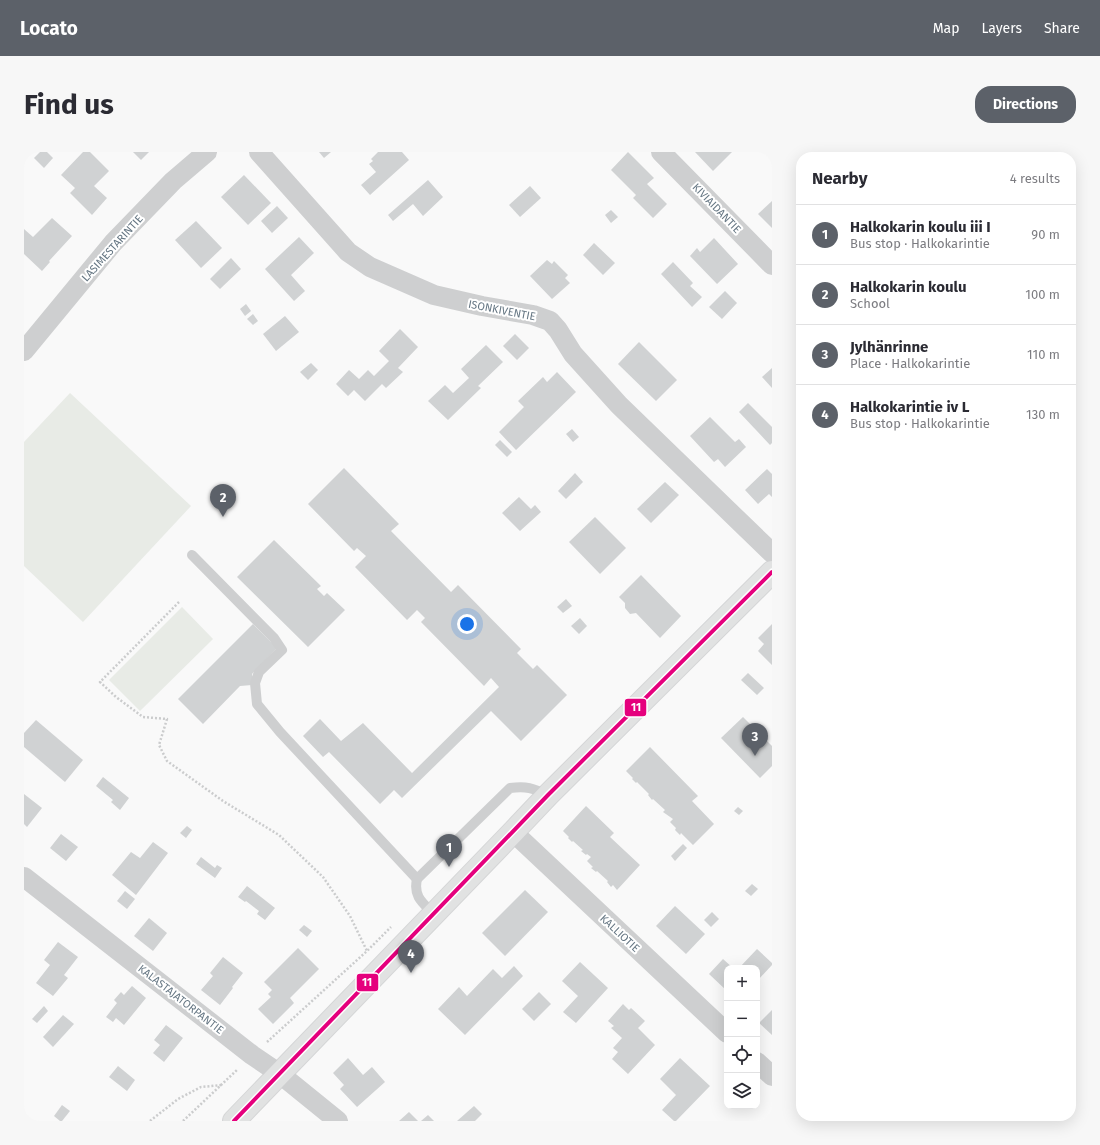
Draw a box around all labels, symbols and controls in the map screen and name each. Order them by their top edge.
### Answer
text: Locato [20,17,78,40]
text: Map [933,20,959,37]
text: Layers [981,20,1022,37]
text: Share [1044,20,1080,37]
button: Directions [975,86,1076,123]
text: Find us [24,88,114,121]
text: Nearby [812,168,867,189]
text: 4 results [1010,171,1060,186]
street label: KIVIAIDANTIE [690,181,744,236]
street label: LASIMESTARINTIE [79,212,146,284]
text: Halkokarin koulu iii I [850,218,991,236]
text: 1 [822,227,828,242]
text: 90 m [1031,227,1060,242]
text: Bus stop · Halkokarintie [850,236,990,251]
text: Halkokarin koulu [850,278,967,296]
text: 2 [822,287,828,302]
text: 100 m [1025,287,1060,302]
text: School [850,296,890,311]
street label: ISONKIVENTIE [467,298,537,323]
text: Jylhänrinne [850,338,928,356]
text: 3 [822,347,828,362]
text: 110 m [1027,347,1060,362]
text: Place · Halkokarintie [850,356,970,371]
text: Halkokarintie iv L [850,398,970,416]
text: 4 [821,407,829,422]
text: 130 m [1026,407,1060,422]
text: Bus stop · Halkokarintie [850,416,990,431]
pin: 2 [210,484,236,517]
your location [457,614,477,634]
line badge: 11 [624,698,647,717]
text: 11 [631,701,641,714]
pin: 3 [742,723,768,756]
pin: 1 [436,834,462,867]
street label: KALLIOTIE [597,912,642,955]
pin: 4 [398,940,424,973]
street label: KALASTAJATORPANTIE [135,962,226,1037]
map controls [724,965,760,1109]
button: + [724,965,760,1001]
line badge: 11 [356,973,379,992]
text: 11 [362,976,372,989]
button: − [724,1001,760,1037]
button: locate [724,1037,760,1073]
button: layers [724,1073,760,1109]

